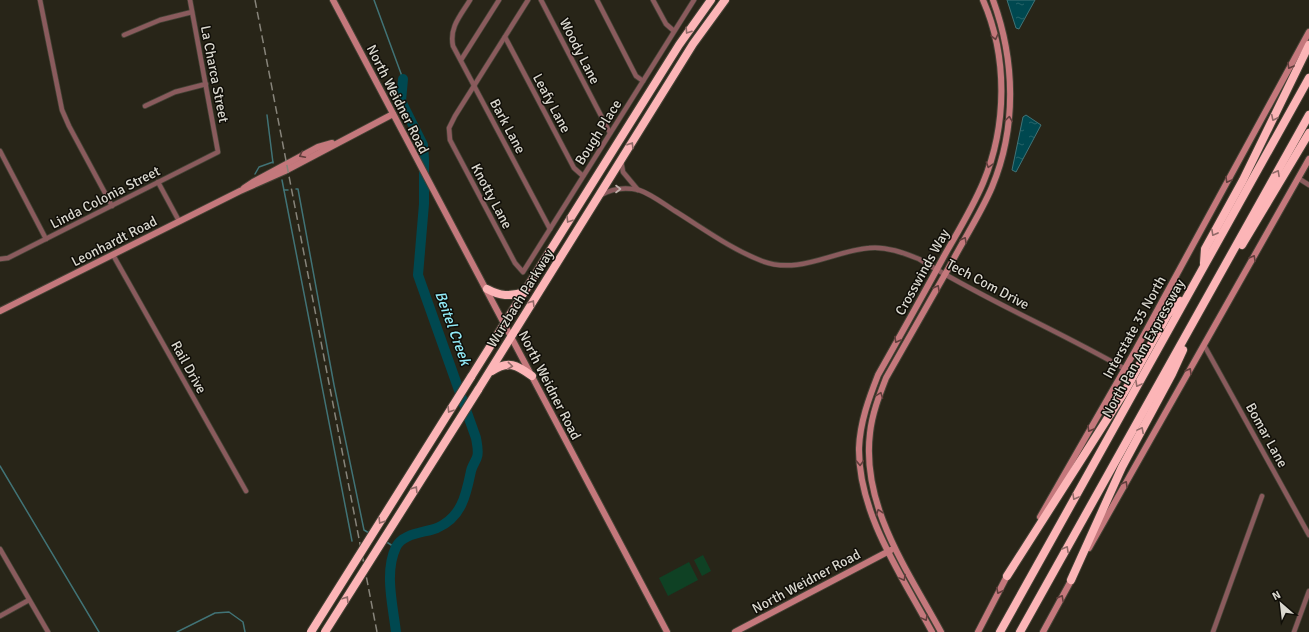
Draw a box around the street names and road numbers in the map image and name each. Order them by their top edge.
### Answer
street label: Woody Lane [556,15,603,87]
street label: La Charca Street [197,24,232,124]
street label: North Weidner Road [363,42,432,157]
street label: Leafy Lane [529,71,574,136]
street label: Bark Lane [486,96,529,157]
street label: Bough Place [572,96,625,168]
street label: Knotty Lane [467,161,516,232]
street label: Linda Colonia Street [47,162,163,232]
street label: Leonhardt Road [68,213,160,270]
street label: Crosswinds Way [892,226,953,318]
street label: Wurzbach Parkway [483,246,558,351]
street label: Tech Com Drive [944,256,1032,313]
street label: Interstate 35 North [1099,273,1170,381]
street label: North Pan Am Expressway [1098,276,1189,420]
street label: North Weidner Road [515,328,584,443]
street label: Rail Drive [167,338,210,397]
street label: Bomar Lane [1242,400,1291,470]
street label: North Weidner Road [749,546,863,617]

